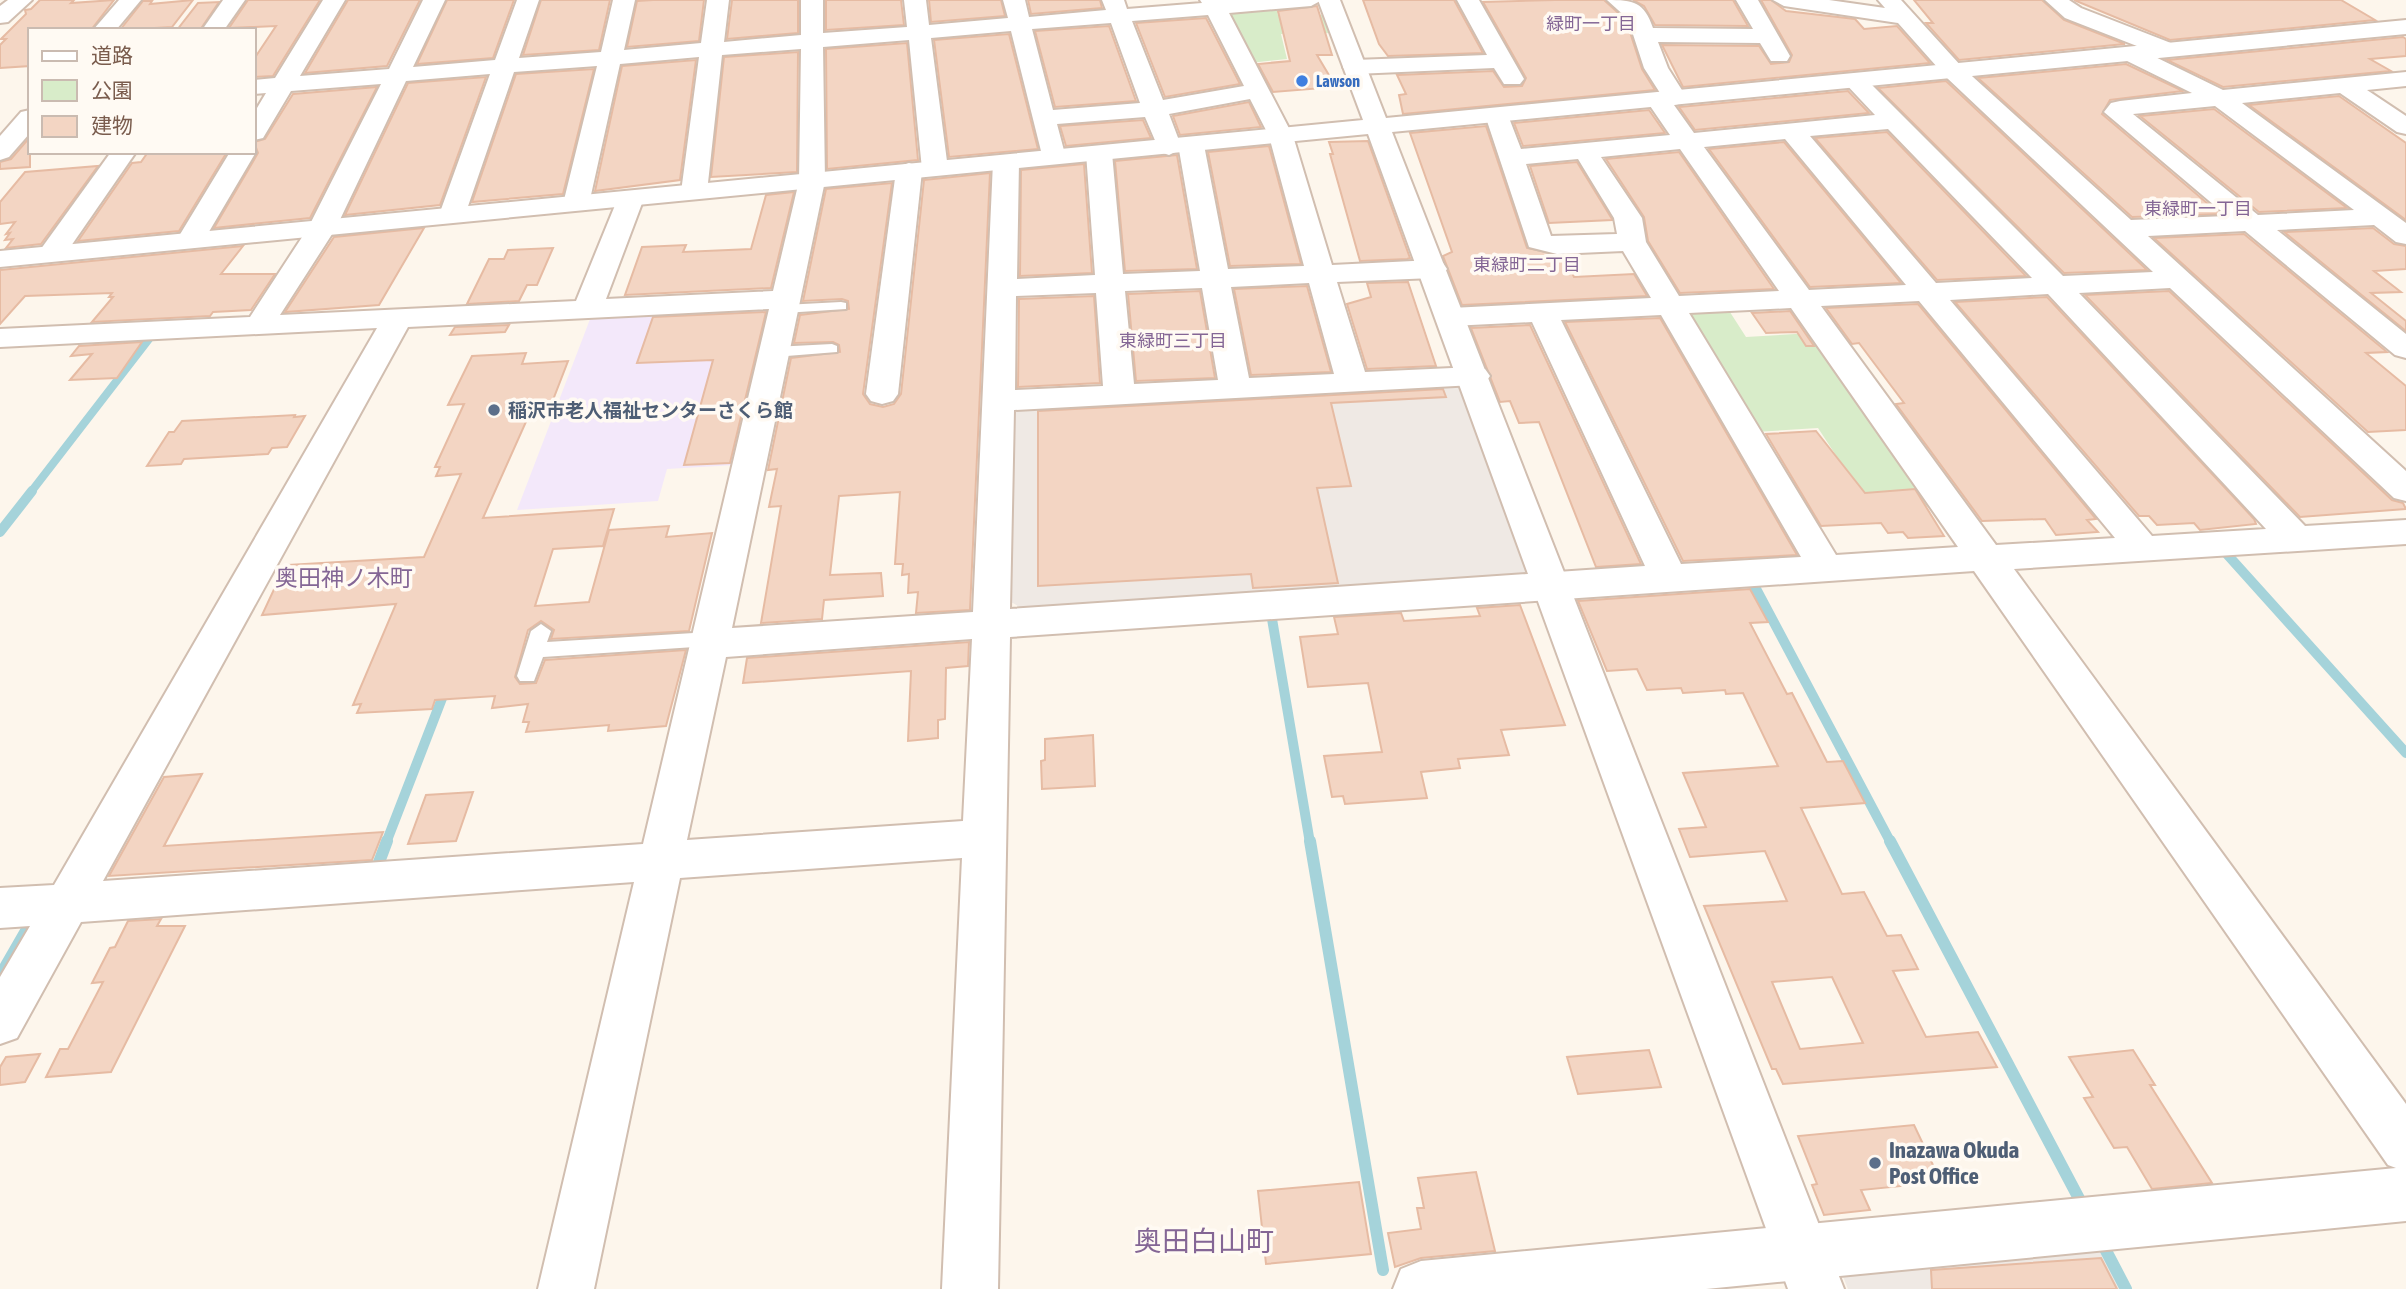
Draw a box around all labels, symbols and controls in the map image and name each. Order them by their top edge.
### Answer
district label: 緑町一丁目 [1546,13,1636,34]
legend [28,28,256,154]
text: 道路 [91,43,133,67]
place label: Lawson [1316,72,1360,90]
marker: Lawson [1294,73,1310,89]
text: 公園 [91,78,133,102]
text: 建物 [91,113,133,137]
district label: 東緑町一丁目 [2144,198,2252,219]
district label: 東緑町二丁目 [1473,254,1581,275]
district label: 東緑町三丁目 [1119,330,1227,351]
place label: 稲沢市老人福祉センターさくら館 [508,399,793,421]
marker: 稲沢市老人福祉センターさくら館 [486,402,502,418]
district label: 奥田神ノ木町 [275,565,413,591]
place label: Inazawa Okuda Post Office [1889,1137,2020,1189]
marker: Inazawa Okuda Post Office [1867,1155,1883,1171]
district label: 奥田白山町 [1134,1225,1274,1257]

